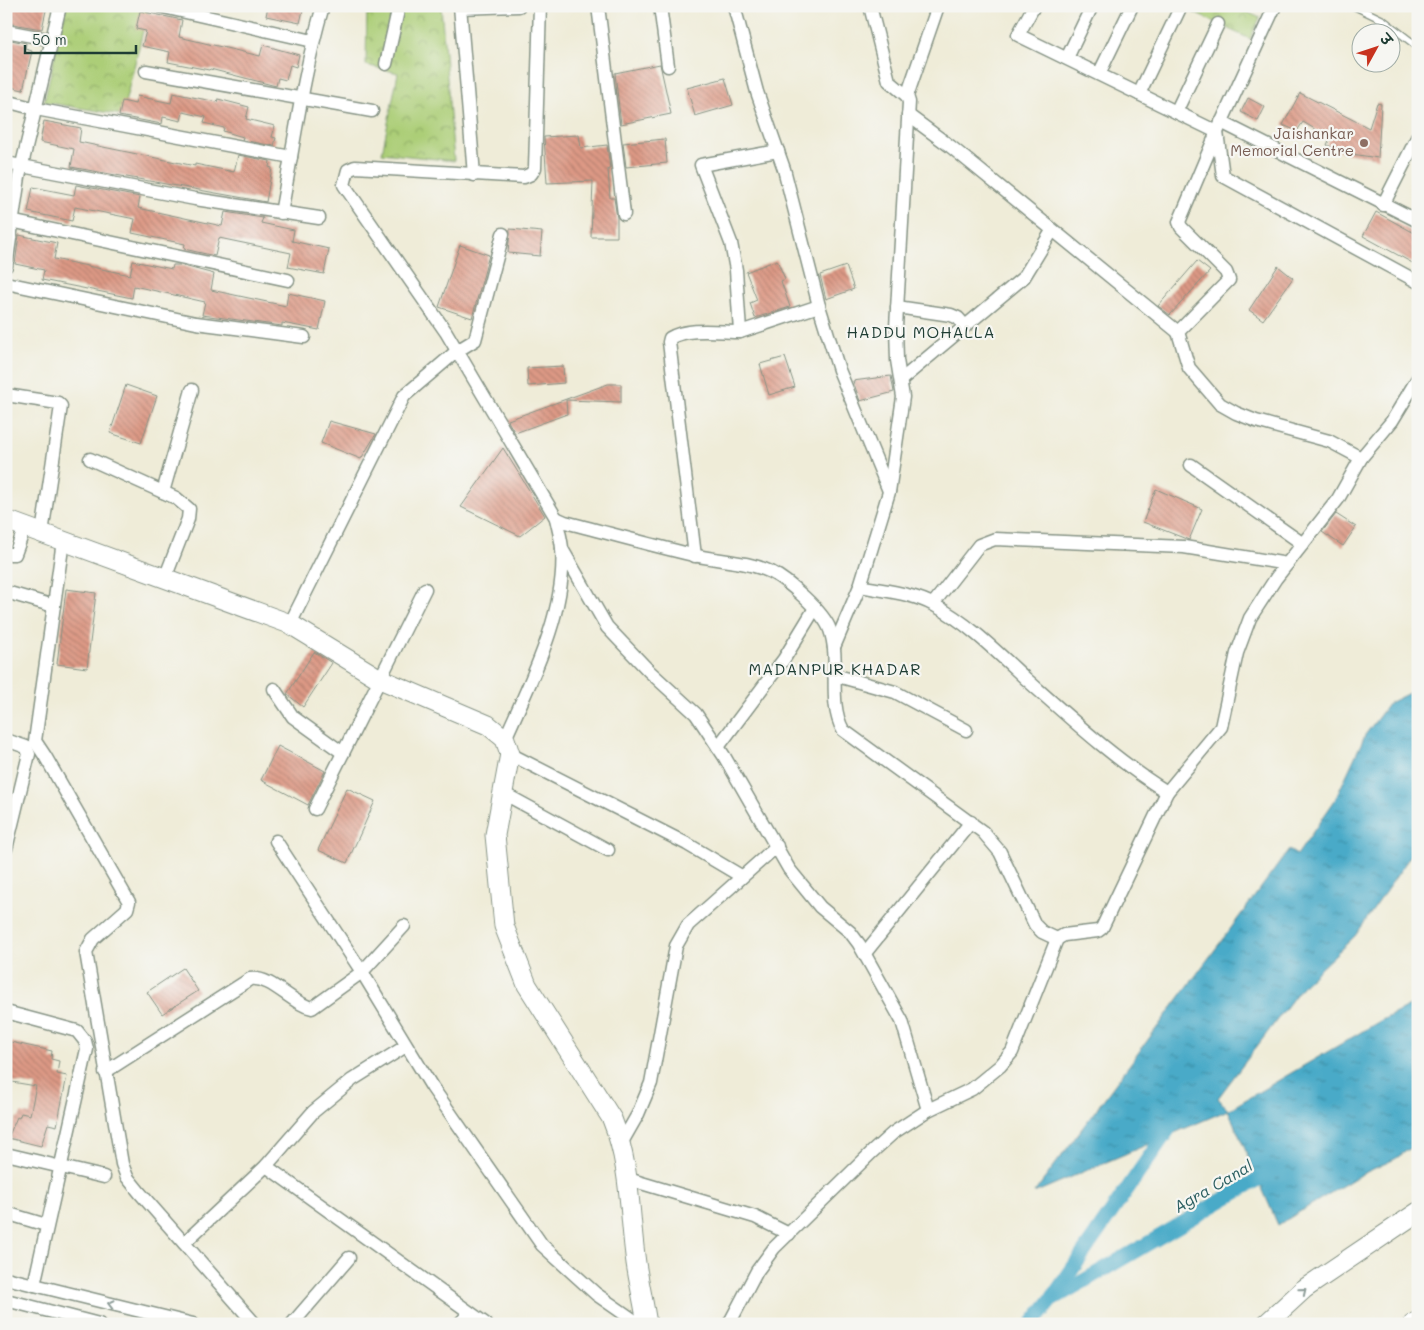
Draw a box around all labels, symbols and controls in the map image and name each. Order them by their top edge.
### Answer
scale bar [25,22,136,54]
north arrow [1352,22,1402,72]
text: उ [1375,28,1398,50]
text: 50 m [32,29,67,49]
place label: Jaishankar Memorial Centre [1230,123,1354,160]
marker: Jaishankar Memorial Centre [1358,137,1370,149]
district label: HADDU MOHALLA [846,321,996,342]
district label: MADANPUR KHADAR [748,658,922,679]
water label: Agra Canal [1170,1155,1256,1217]
one-way arrow [1297,1288,1306,1297]
one-way arrow [107,1299,116,1310]

